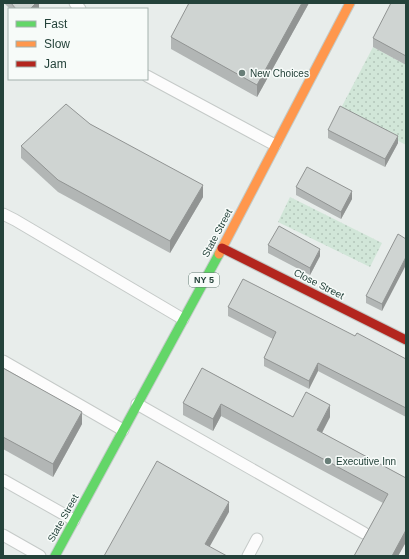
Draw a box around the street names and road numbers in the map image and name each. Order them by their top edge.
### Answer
street label: State Street [200,207,234,259]
street label: Close Street [292,267,346,301]
road number: NY 5 [189,273,219,287]
street label: State Street [45,492,81,544]

